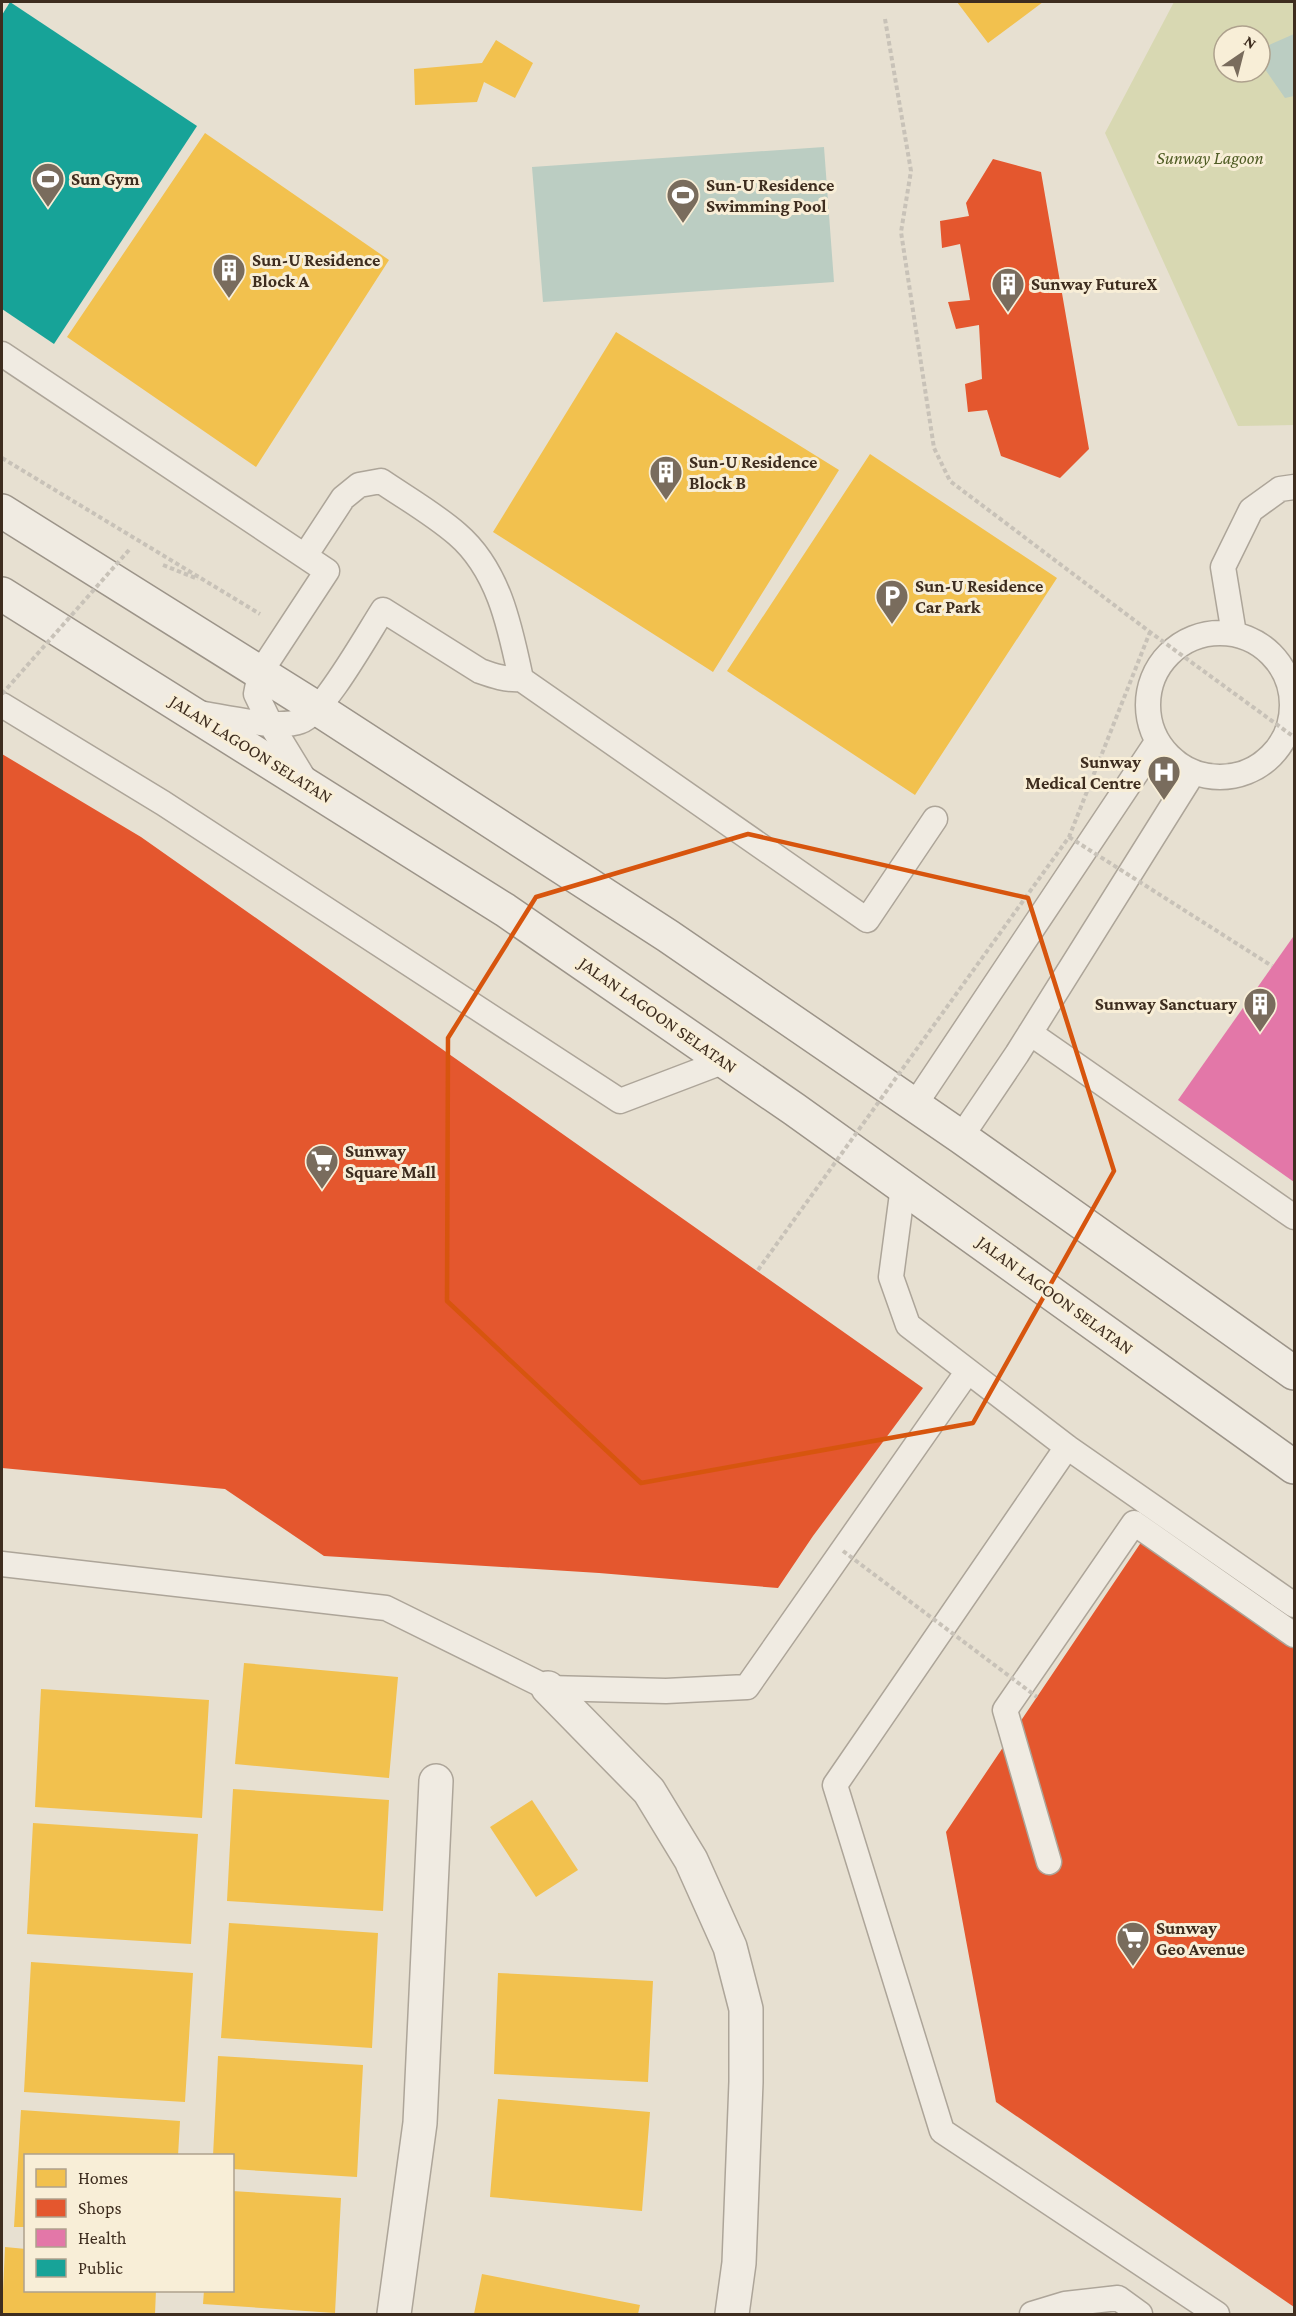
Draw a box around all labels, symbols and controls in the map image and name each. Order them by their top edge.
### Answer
north arrow [1212,24,1272,84]
text: N [1241,32,1260,52]
park label: Sunway Lagoon [1156,148,1264,168]
sports icon: Sun Gym [30,161,66,208]
place label: Sun Gym [71,169,140,189]
place label: Sun-U Residence Swimming Pool [706,175,834,216]
sports icon: Sun-U Residence Swimming Pool [665,177,701,224]
place label: Sun-U Residence Block A [252,250,380,291]
building icon: Sun-U Residence Block A [211,252,247,299]
building icon: Sunway FutureX [990,266,1026,313]
place label: Sunway FutureX [1031,274,1158,294]
place label: Sun-U Residence Block B [689,452,817,493]
building icon: Sun-U Residence Block B [648,454,684,501]
place label: Sun-U Residence Car Park [915,576,1043,617]
parking icon: Sun-U Residence Car Park [874,578,910,625]
street label: JALAN LAGOON SELATAN [164,690,336,807]
place label: Sunway Medical Centre [1025,752,1141,793]
hospital icon: Sunway Medical Centre [1146,754,1182,801]
street label: JALAN LAGOON SELATAN [574,952,741,1077]
building icon: Sunway Sanctuary [1242,986,1278,1033]
place label: Sunway Sanctuary [1095,994,1237,1014]
place label: Sunway Square Mall [345,1141,436,1182]
supermarket icon: Sunway Square Mall [304,1143,340,1190]
street label: JALAN LAGOON SELATAN [971,1230,1137,1358]
place label: Sunway Geo Avenue [1156,1918,1245,1959]
supermarket icon: Sunway Geo Avenue [1115,1920,1151,1967]
legend [24,2154,234,2292]
text: Homes [78,2168,128,2188]
text: Shops [78,2198,122,2218]
text: Health [78,2228,127,2248]
text: Public [78,2258,123,2278]

